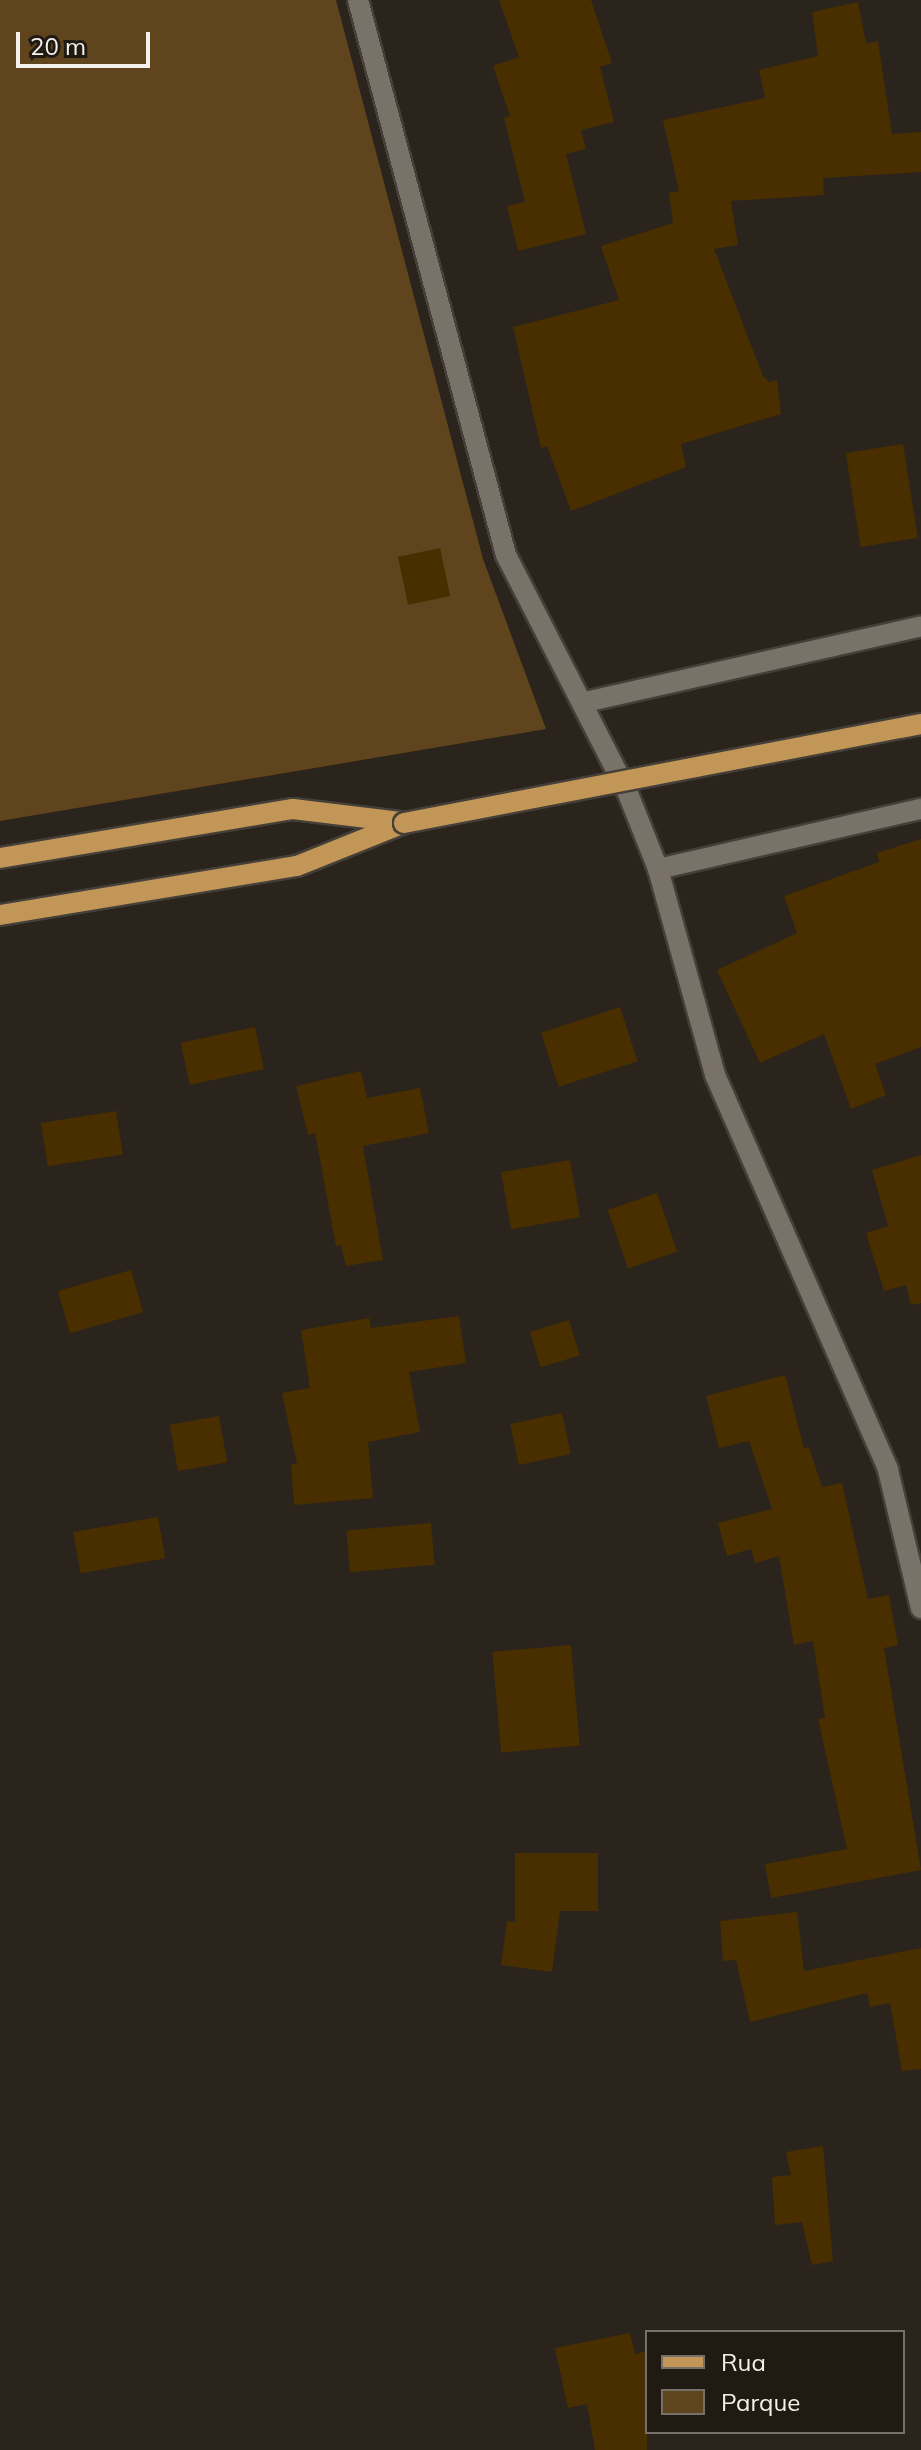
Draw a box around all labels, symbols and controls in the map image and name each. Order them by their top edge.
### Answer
scale bar [20,16,154,66]
text: 20 m [30,31,86,61]
legend [645,2330,905,2434]
text: Rua [721,2347,766,2377]
text: Parque [721,2387,800,2417]

